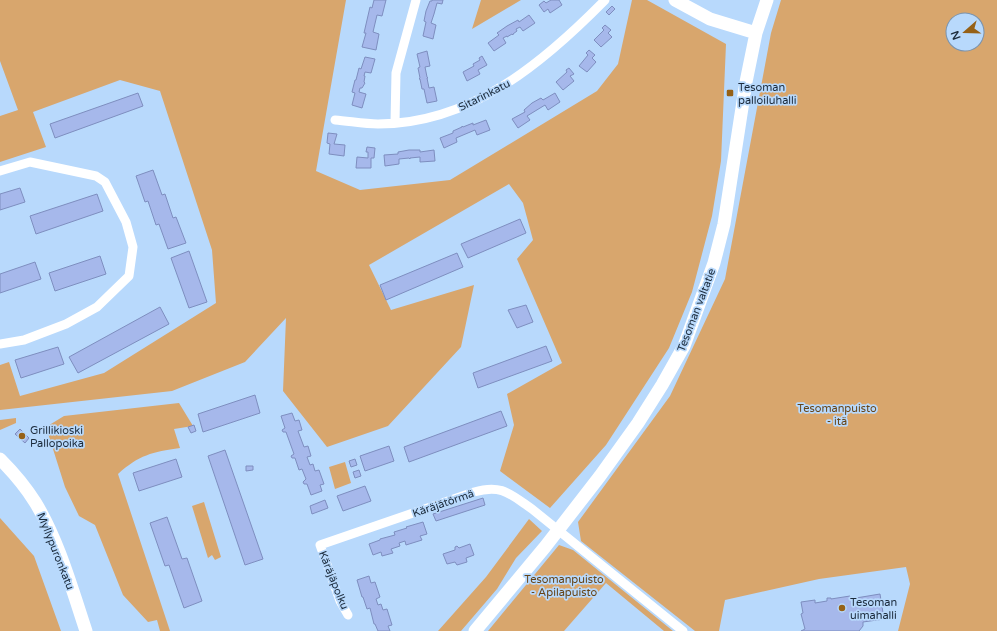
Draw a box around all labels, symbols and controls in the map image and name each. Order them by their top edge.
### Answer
north arrow [945,12,985,52]
text: N [948,29,964,42]
street label: Sitarinkatu [456,77,512,114]
place label: Tesoman palloiluhalli [738,81,797,107]
marker: Tesoman palloiluhalli [725,88,735,98]
street label: Tesoman valtatie [675,267,718,354]
park label: Tesomanpuisto - itä [797,402,877,428]
place label: Grillikioski Pallopoika [30,424,84,450]
marker: Grillikioski Pallopoika [17,431,27,441]
street label: Käräjätörmä [411,487,476,520]
street label: Myllypuronkatu [34,511,77,592]
street label: Käräjäpolku [316,549,351,611]
park label: Tesomanpuisto - Apilapuisto [524,573,604,599]
place label: Tesoman uimahalli [850,596,897,622]
marker: Tesoman uimahalli [837,603,847,613]

